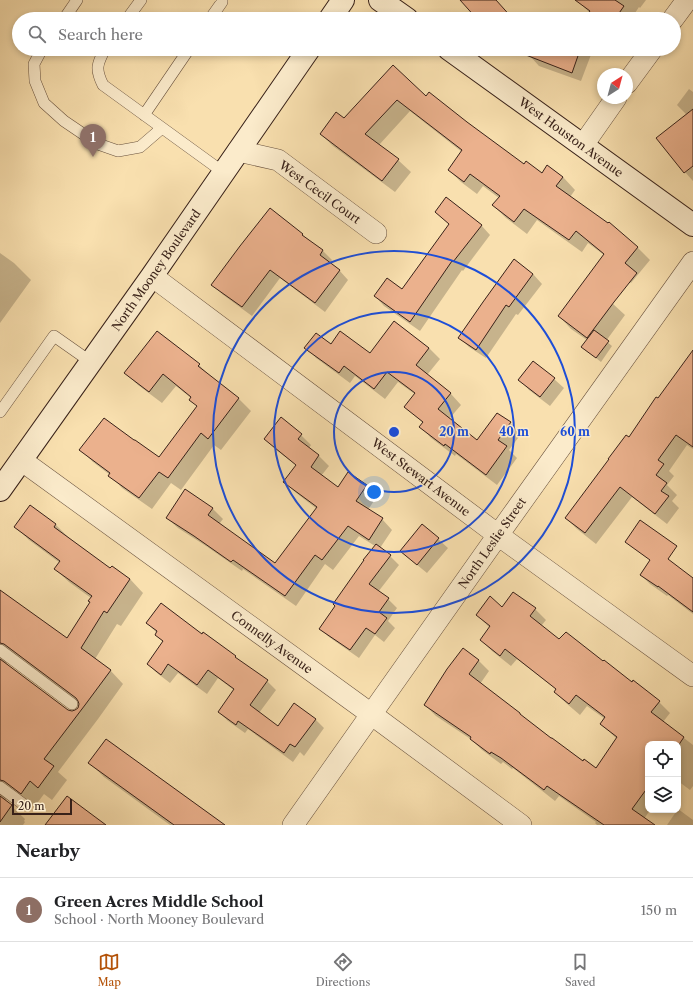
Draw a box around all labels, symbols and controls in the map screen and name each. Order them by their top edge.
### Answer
search box [12,12,681,56]
icon: search [26,23,48,45]
text: Search here [58,25,143,44]
north arrow [597,68,633,104]
street label: West Houston Avenue [515,93,627,180]
pin: 1 [80,124,106,157]
street label: West Cecil Court [275,157,364,227]
street label: North Mooney Boulevard [108,206,204,334]
text: 20 m [439,424,469,439]
text: 40 m [499,424,529,439]
text: 60 m [560,424,590,439]
centre of rings [387,425,401,439]
street label: West Stewart Avenue [368,434,474,519]
your location [364,482,384,502]
street label: North Leslie Street [455,494,530,592]
street label: Connelly Avenue [228,607,316,677]
map controls [645,741,681,813]
button: locate [645,741,681,777]
button: layers [645,777,681,813]
scale bar [12,797,72,816]
text: 20 m [18,799,44,813]
text: Nearby [16,841,80,861]
text: Green Acres Middle School [54,892,264,911]
text: 1 [26,902,32,918]
text: 150 m [641,902,677,918]
text: School · North Mooney Boulevard [54,911,264,927]
tab: Map [97,951,121,989]
tab: Directions [316,951,370,989]
tab: Saved [565,951,596,989]

